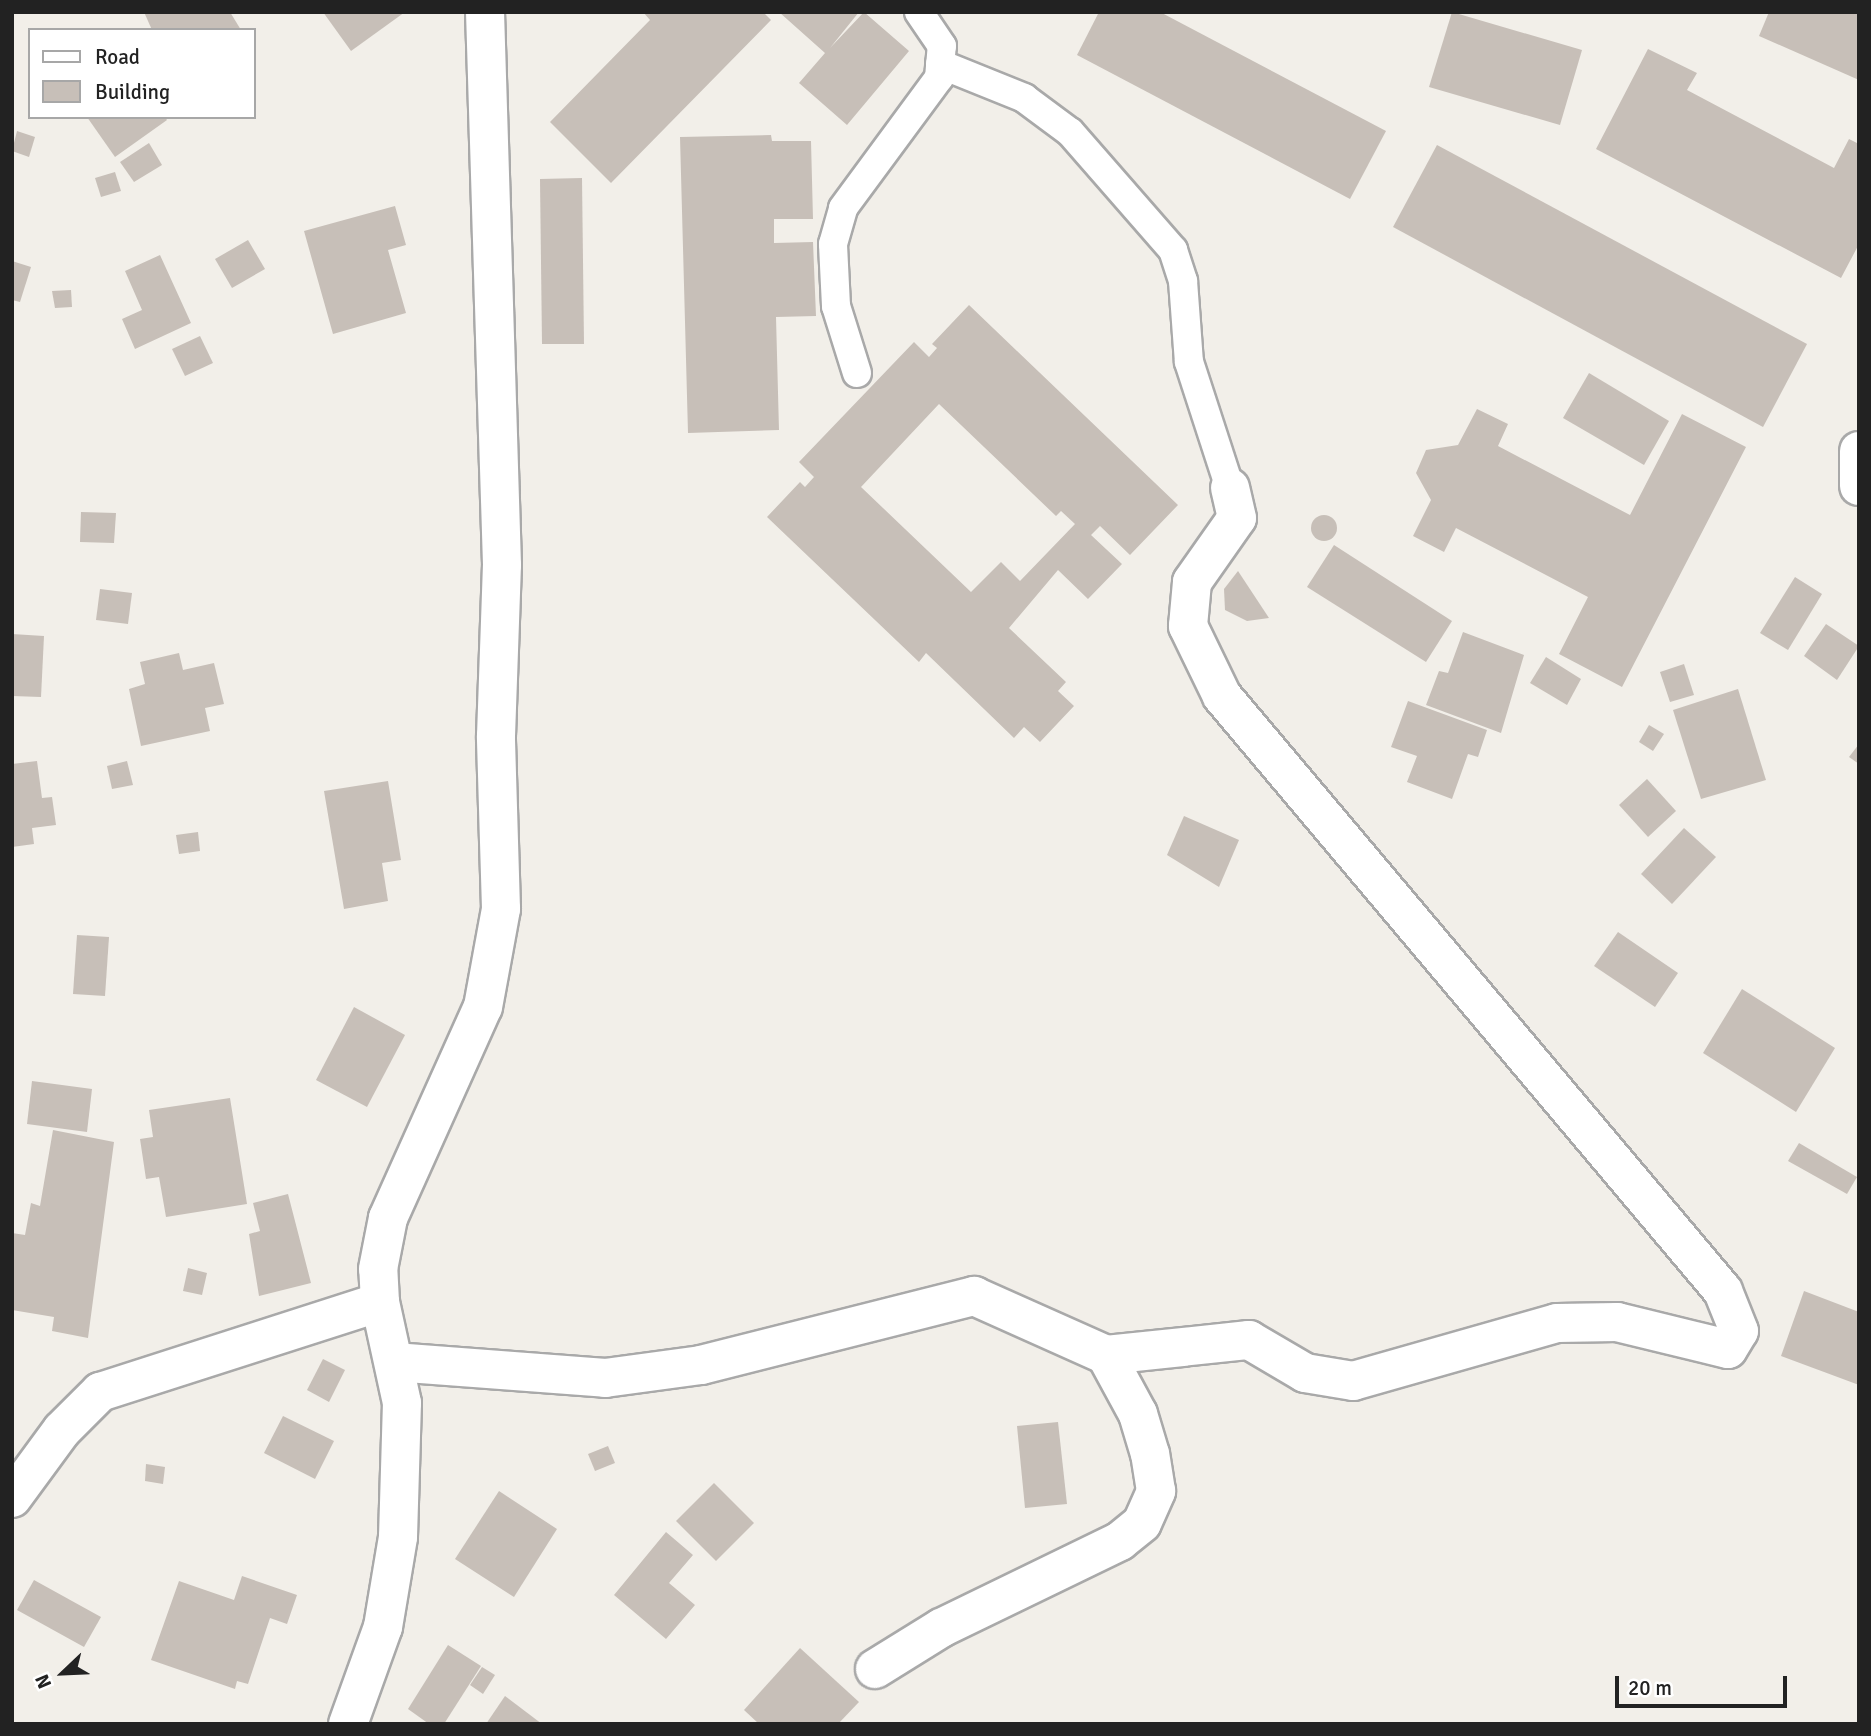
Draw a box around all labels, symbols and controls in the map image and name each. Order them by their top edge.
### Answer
legend [28,28,256,119]
text: Road [95,44,140,70]
text: Building [95,79,170,105]
north arrow [28,1638,98,1708]
scale bar [1619,1662,1790,1706]
text: N [30,1670,57,1692]
text: 20 m [1628,1675,1672,1701]

